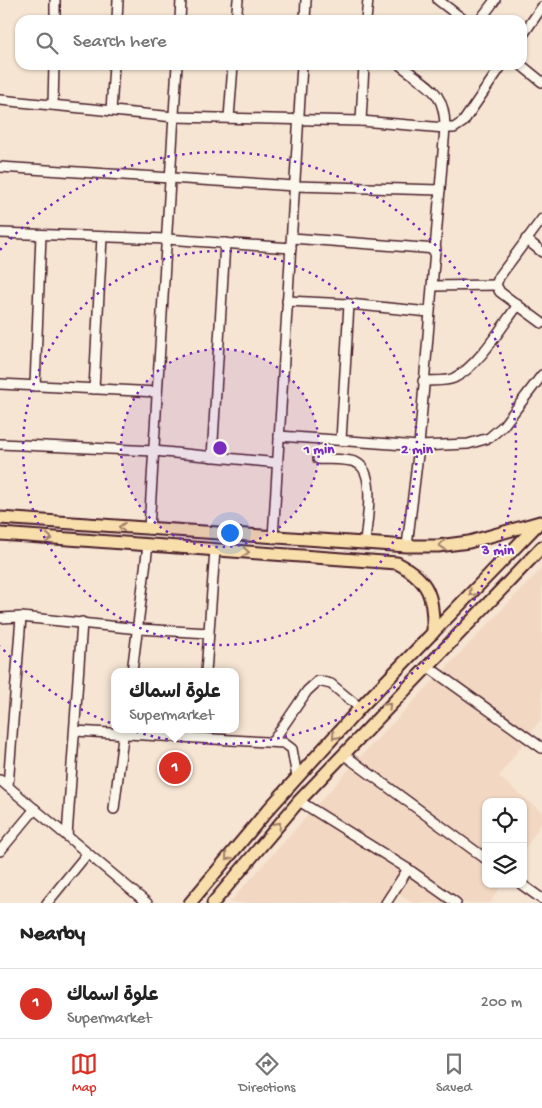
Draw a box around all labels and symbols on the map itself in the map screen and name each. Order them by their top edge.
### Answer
centre of rings [211,439,229,457]
text: 1 min [303,441,335,459]
text: 2 min [401,441,434,459]
your location [217,520,243,546]
one-way arrow [118,521,126,532]
one-way arrow [45,532,53,543]
one-way arrow [437,540,445,551]
text: 3 min [481,542,515,560]
one-way arrow [242,546,250,557]
one-way arrow [469,587,478,596]
one-way arrow [382,703,391,712]
one-way arrow [332,730,341,739]
pin: 1 [159,749,191,787]
one-way arrow [272,822,281,831]
one-way arrow [224,852,233,861]

